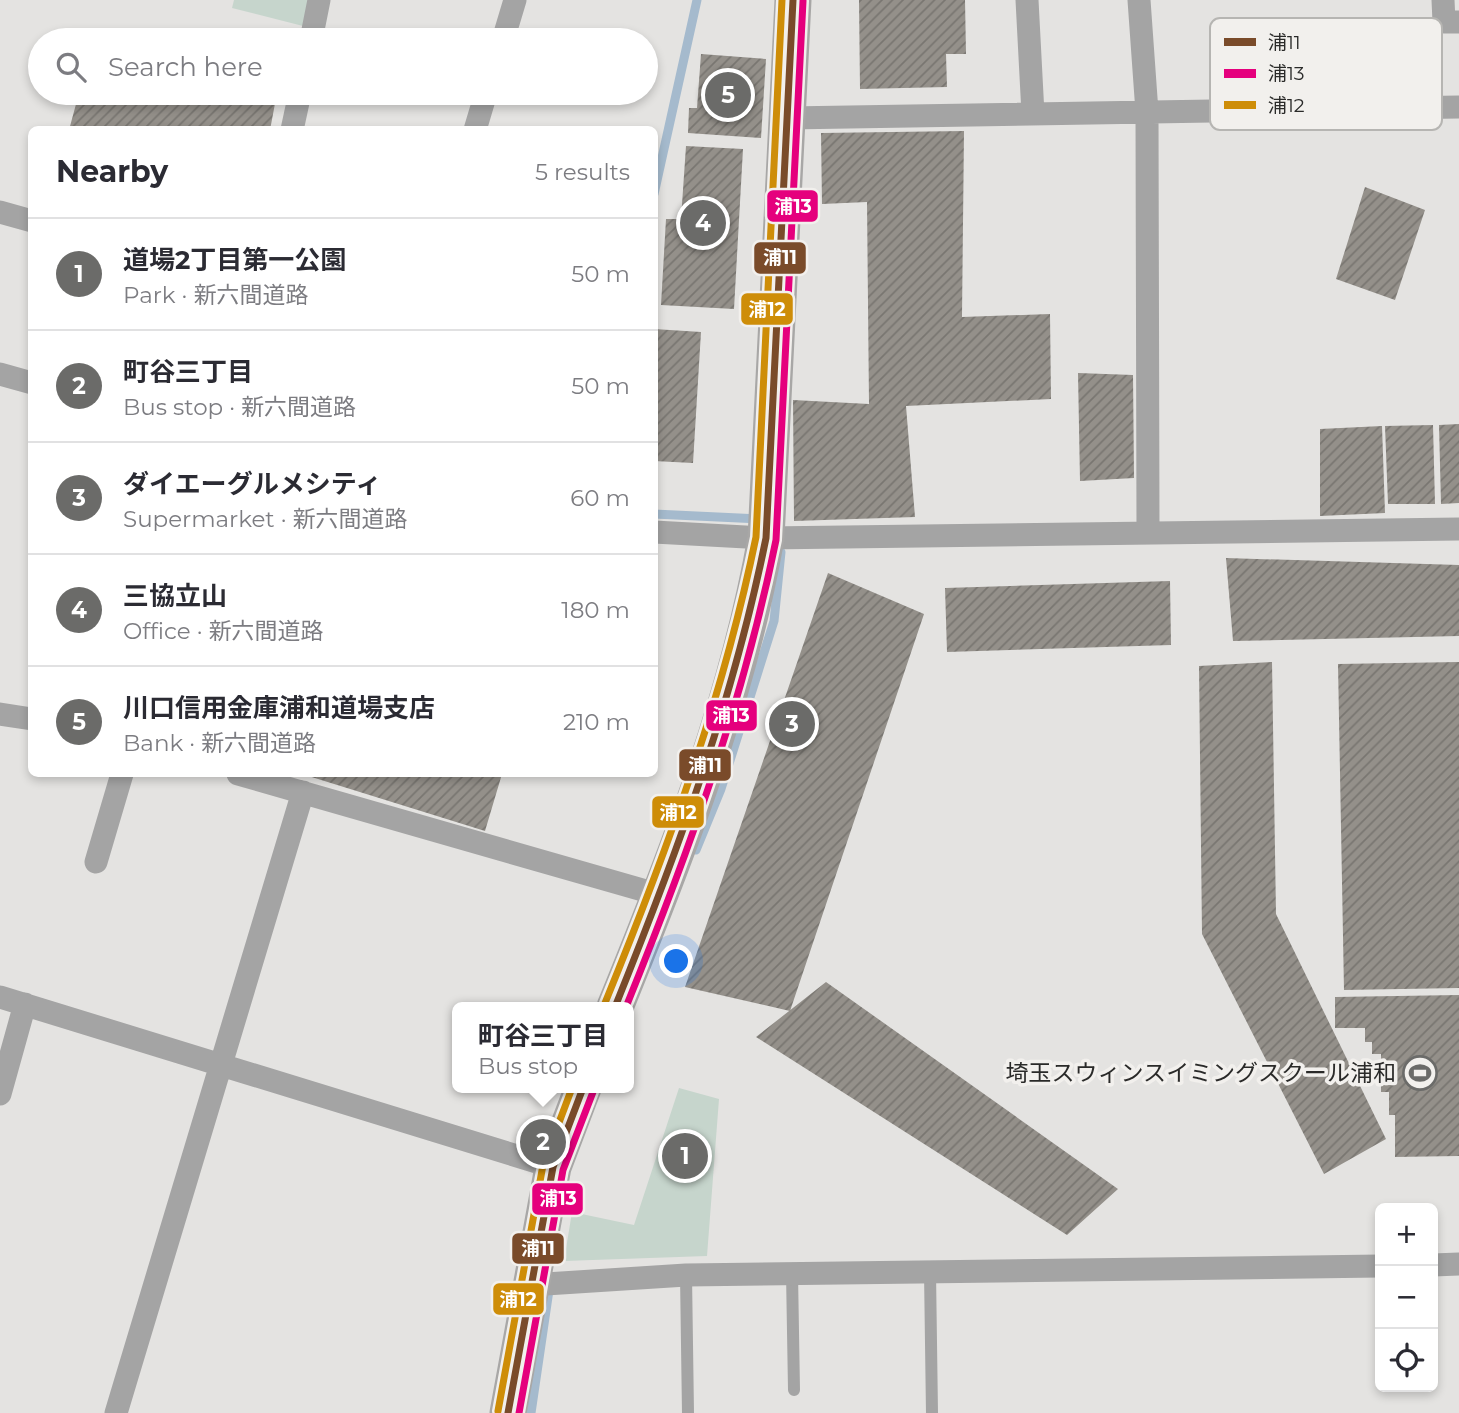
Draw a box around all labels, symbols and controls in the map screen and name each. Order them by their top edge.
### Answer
legend [1210,18,1442,130]
search box [28,28,658,105]
text: 浦11 [1268,31,1301,54]
icon: search [52,48,90,86]
text: Search here [108,51,263,83]
text: 浦13 [1268,62,1305,85]
pin: 5 [705,69,751,121]
text: 浦12 [1268,94,1305,117]
text: Nearby [56,153,168,190]
text: 5 results [535,158,630,186]
line badge: 浦13 [766,189,819,223]
text: 浦13 [774,195,812,218]
pin: 4 [680,197,726,249]
line badge: 浦11 [753,241,807,275]
text: 道場2丁目第一公園 [123,244,346,276]
text: 浦11 [763,246,797,269]
text: 1 [74,260,84,288]
text: 50 m [571,260,630,288]
text: Park · 新六間道路 [123,281,308,309]
line badge: 浦12 [740,292,794,326]
text: 浦12 [748,298,786,321]
text: 町谷三丁目 [123,356,253,388]
text: 2 [72,372,86,400]
text: 50 m [571,372,630,400]
text: Bus stop · 新六間道路 [123,393,356,421]
text: ダイエーグルメシティ [123,468,381,500]
text: 3 [72,484,86,512]
text: 60 m [570,484,630,512]
text: Supermarket · 新六間道路 [123,505,408,533]
text: 三協立山 [123,580,227,612]
text: 4 [71,596,87,624]
text: 180 m [561,596,630,624]
text: Office · 新六間道路 [123,617,324,645]
text: 川口信用金庫浦和道場支店 [123,692,435,724]
pin: 3 [769,698,815,750]
line badge: 浦13 [705,699,758,732]
text: 浦13 [712,704,750,727]
text: 5 [72,708,86,736]
text: 210 m [563,708,630,736]
text: Bank · 新六間道路 [123,729,316,757]
line badge: 浦11 [678,748,732,782]
text: 浦11 [688,754,722,777]
line badge: 浦12 [651,795,705,829]
text: 浦12 [659,801,697,824]
your location [659,944,693,978]
popup [452,1002,634,1093]
text: 町谷三丁目 [478,1020,608,1052]
text: Bus stop [478,1052,578,1080]
sports icon: 埼玉スウィンスイミングスクール浦和 [1401,1054,1439,1092]
place label: 埼玉スウィンスイミングスクール浦和 [1005,1059,1396,1087]
pin: 2 [520,1116,566,1168]
pin: 1 [662,1130,708,1182]
line badge: 浦13 [531,1182,584,1216]
text: 浦13 [539,1187,577,1210]
map controls [1375,1203,1438,1392]
button: + [1375,1203,1438,1266]
line badge: 浦11 [511,1232,565,1265]
text: 浦11 [521,1237,555,1260]
button: − [1375,1266,1438,1329]
line badge: 浦12 [492,1282,545,1316]
text: 浦12 [499,1288,537,1311]
button: locate [1375,1329,1438,1392]

